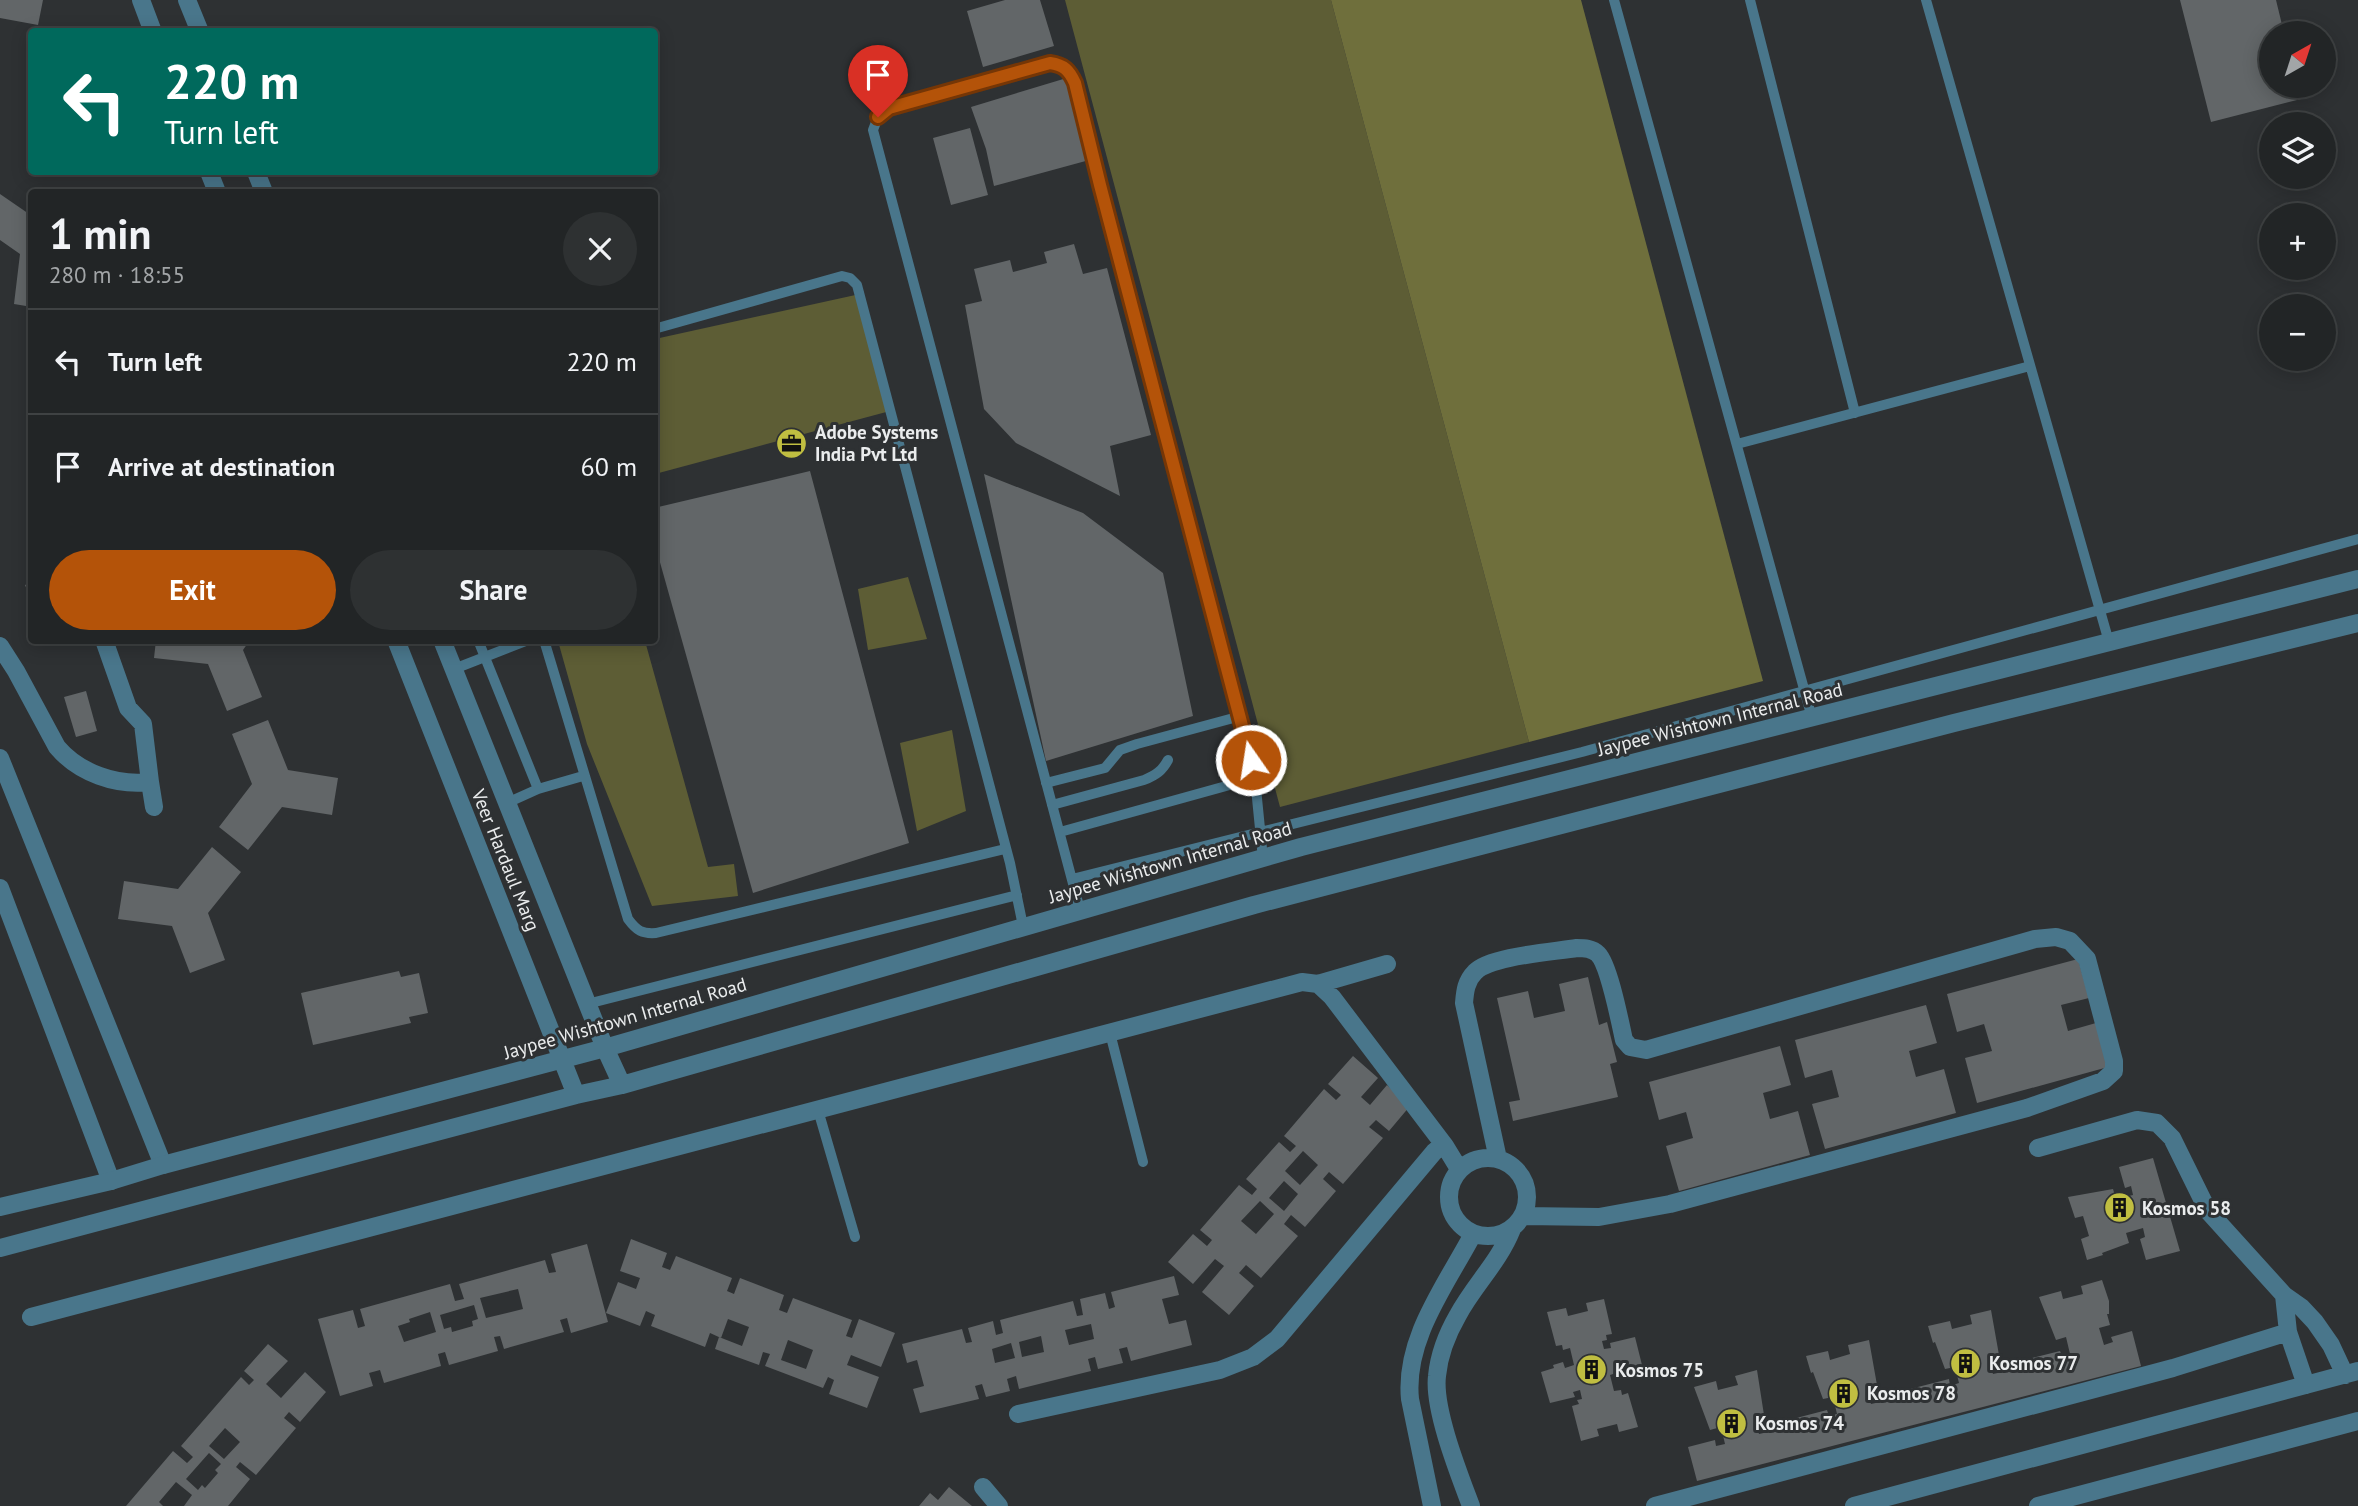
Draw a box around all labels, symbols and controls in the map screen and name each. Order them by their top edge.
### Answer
north arrow [2259,21,2336,98]
map controls [2259,21,2336,371]
pin [848,45,908,117]
text: 220 m [164,49,299,113]
icon: left [49,56,140,147]
icon: arrive [859,56,897,94]
text: Turn left [164,111,279,153]
button: layers [2259,112,2336,189]
button: + [2259,203,2336,280]
text: 1 min [49,206,151,261]
button: close [563,212,637,286]
text: 280 m · 18:55 [49,260,185,289]
button: − [2259,294,2336,371]
icon: left [49,343,87,381]
text: Turn left [108,345,202,378]
text: 220 m [566,345,637,378]
place label: Adobe Systems India Pvt Ltd [815,420,938,466]
office icon: Adobe Systems India Pvt Ltd [775,426,809,460]
icon: arrive [49,448,87,486]
text: Arrive at destination [108,450,335,483]
text: 60 m [581,450,637,483]
button: Exit [49,550,336,630]
button: Share [350,550,637,630]
street label: Jaypee Wishtown Internal Road [1594,677,1845,761]
position arrow [1214,723,1288,797]
street label: Veer Hardaul Marg [466,785,545,934]
street label: Jaypee Wishtown Internal Road [1045,816,1294,908]
street label: Jaypee Wishtown Internal Road [500,972,749,1064]
building icon: Kosmos 58 [2102,1191,2136,1225]
place label: Kosmos 58 [2142,1196,2231,1220]
building icon: Kosmos 77 [1949,1346,1983,1380]
place label: Kosmos 77 [1989,1351,2078,1375]
building icon: Kosmos 75 [1575,1353,1609,1387]
place label: Kosmos 75 [1615,1358,1704,1382]
building icon: Kosmos 78 [1827,1376,1861,1410]
place label: Kosmos 78 [1867,1381,1956,1405]
building icon: Kosmos 74 [1715,1406,1749,1440]
place label: Kosmos 74 [1755,1411,1844,1435]

